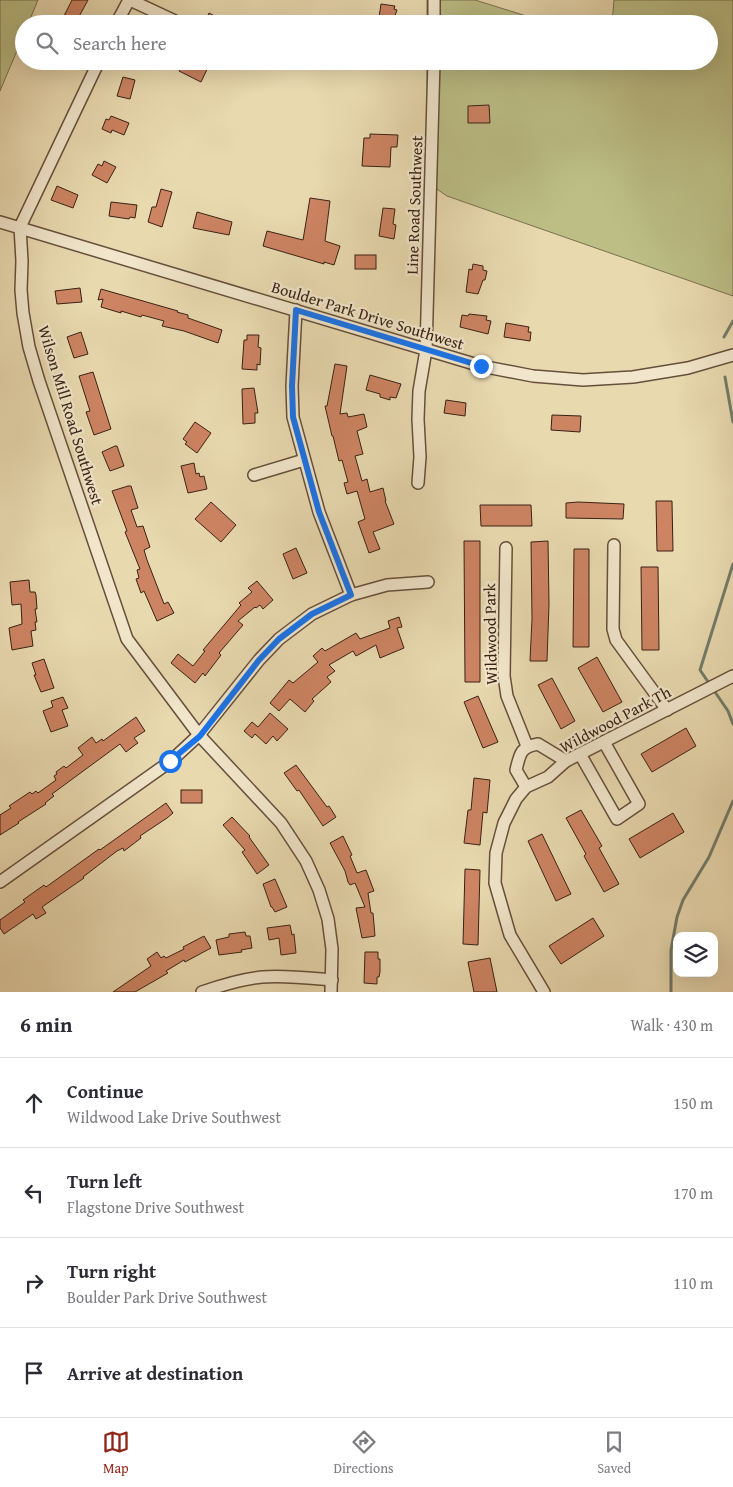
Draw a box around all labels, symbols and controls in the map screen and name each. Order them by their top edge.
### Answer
search box [15,15,718,70]
icon: search [33,29,61,57]
text: Search here [73,29,167,57]
street label: Line Road Southwest [400,135,428,275]
street label: Boulder Park Drive Southwest [269,274,468,356]
street label: Wilson Mill Road Southwest [32,322,110,508]
route end [470,355,493,378]
street label: Wildwood Park [477,582,503,685]
street label: Wildwood Park Th [555,680,675,758]
route start [159,750,182,773]
map controls [673,932,718,977]
button: layers [673,932,718,977]
text: 6 min [20,1009,72,1040]
text: Walk · 430 m [630,1013,713,1037]
text: Continue [67,1077,144,1105]
icon: ahead [20,1089,48,1117]
text: 150 m [673,1091,713,1115]
text: Wildwood Lake Drive Southwest [67,1105,281,1129]
text: Turn left [67,1167,142,1195]
icon: left [20,1179,48,1207]
text: 170 m [673,1181,713,1205]
text: Flagstone Drive Southwest [67,1195,244,1219]
text: Turn right [67,1257,156,1285]
icon: right [20,1269,48,1297]
text: 110 m [673,1271,713,1295]
text: Boulder Park Drive Southwest [67,1285,267,1309]
icon: arrive [20,1359,48,1387]
text: Arrive at destination [67,1359,243,1387]
tab: Map [102,1428,130,1478]
tab: Directions [333,1428,394,1478]
tab: Saved [597,1428,631,1478]

